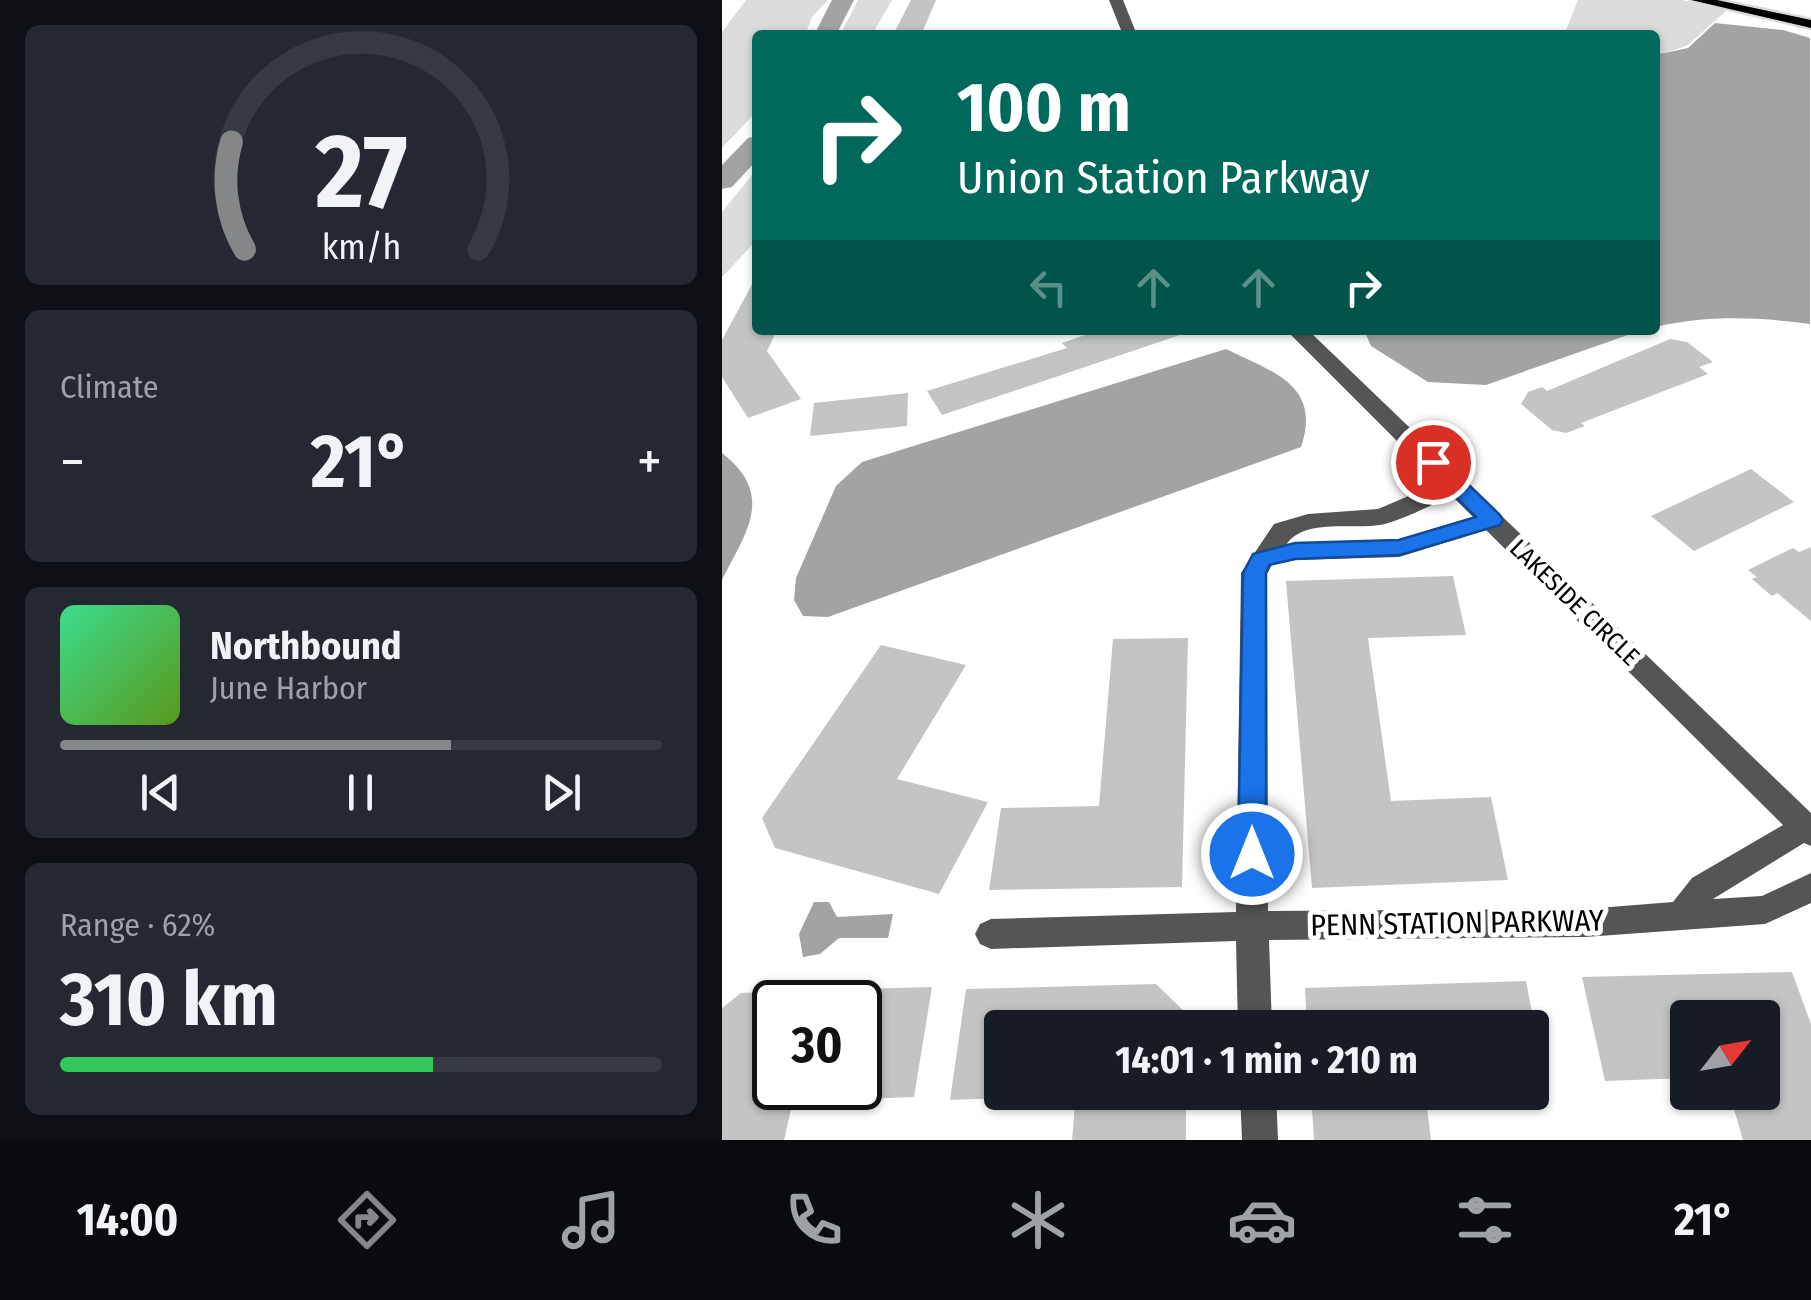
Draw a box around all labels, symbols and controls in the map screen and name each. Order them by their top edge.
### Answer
text: 100 m [957,66,1131,150]
icon: right [792,70,922,200]
text: 27 [314,110,407,235]
text: Union Station Parkway [957,151,1370,205]
text: km/h [321,226,401,268]
icon: left [1021,260,1076,315]
icon: ahead [1126,260,1181,315]
icon: ahead [1231,260,1286,315]
icon: right [1336,260,1391,315]
text: Climate [60,368,159,406]
text: 21° [311,417,411,507]
pin [1391,420,1476,505]
text: − [60,429,85,495]
text: + [637,429,662,495]
icon: arrive [1406,435,1461,490]
street label: LAKESIDE CIRCLE [1503,534,1645,672]
text: Northbound [210,623,402,669]
text: June Harbor [210,669,367,707]
icon: previous [133,765,188,820]
icon: pause [333,765,388,820]
icon: next [534,765,589,820]
position arrow [1200,802,1304,906]
street label: PENN STATION PARKWAY [1310,902,1604,944]
text: Range · 62% [60,906,215,944]
text: 310 km [60,955,278,1045]
speed limit sign: 30 [752,980,882,1110]
north arrow [1670,1000,1780,1110]
map controls [1670,1000,1780,1110]
text: 14:01 · 1 min · 210 m [1115,1037,1418,1083]
icon: directions [332,1185,402,1255]
icon: music [556,1185,626,1255]
icon: phone [779,1185,849,1255]
icon: climate [1003,1185,1073,1255]
icon: car [1227,1185,1297,1255]
icon: filters [1450,1185,1520,1255]
text: 14:00 [77,1193,178,1247]
text: 21° [1674,1193,1734,1247]

